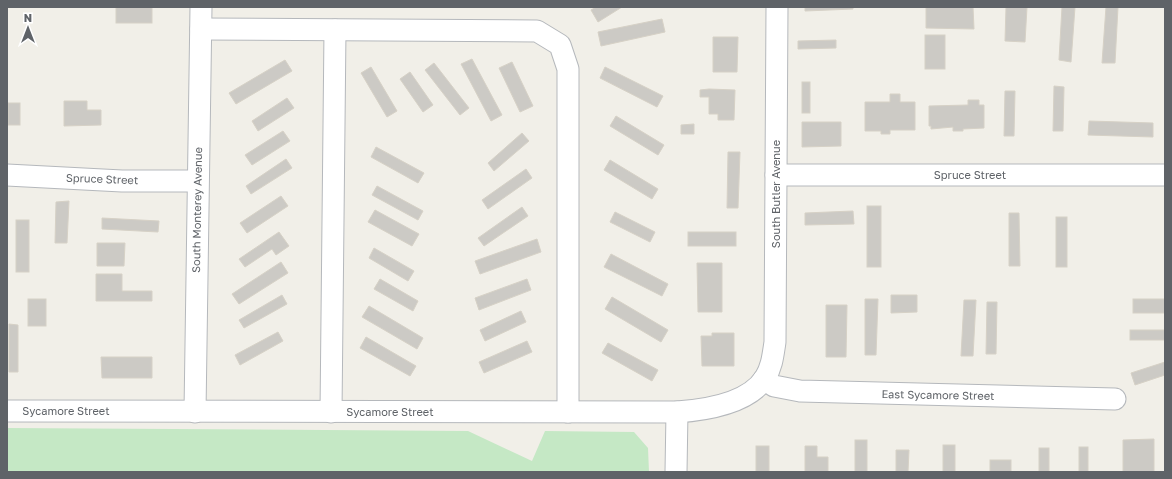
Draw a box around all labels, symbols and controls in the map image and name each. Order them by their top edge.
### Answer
north arrow [8,8,48,48]
text: N [24,11,32,24]
street label: South Butler Avenue [769,140,782,248]
street label: South Monterey Avenue [189,147,204,273]
street label: Spruce Street [934,168,1006,181]
street label: Spruce Street [66,171,138,186]
street label: East Sycamore Street [881,387,995,402]
street label: Sycamore Street [22,404,110,417]
street label: Sycamore Street [346,405,434,418]

